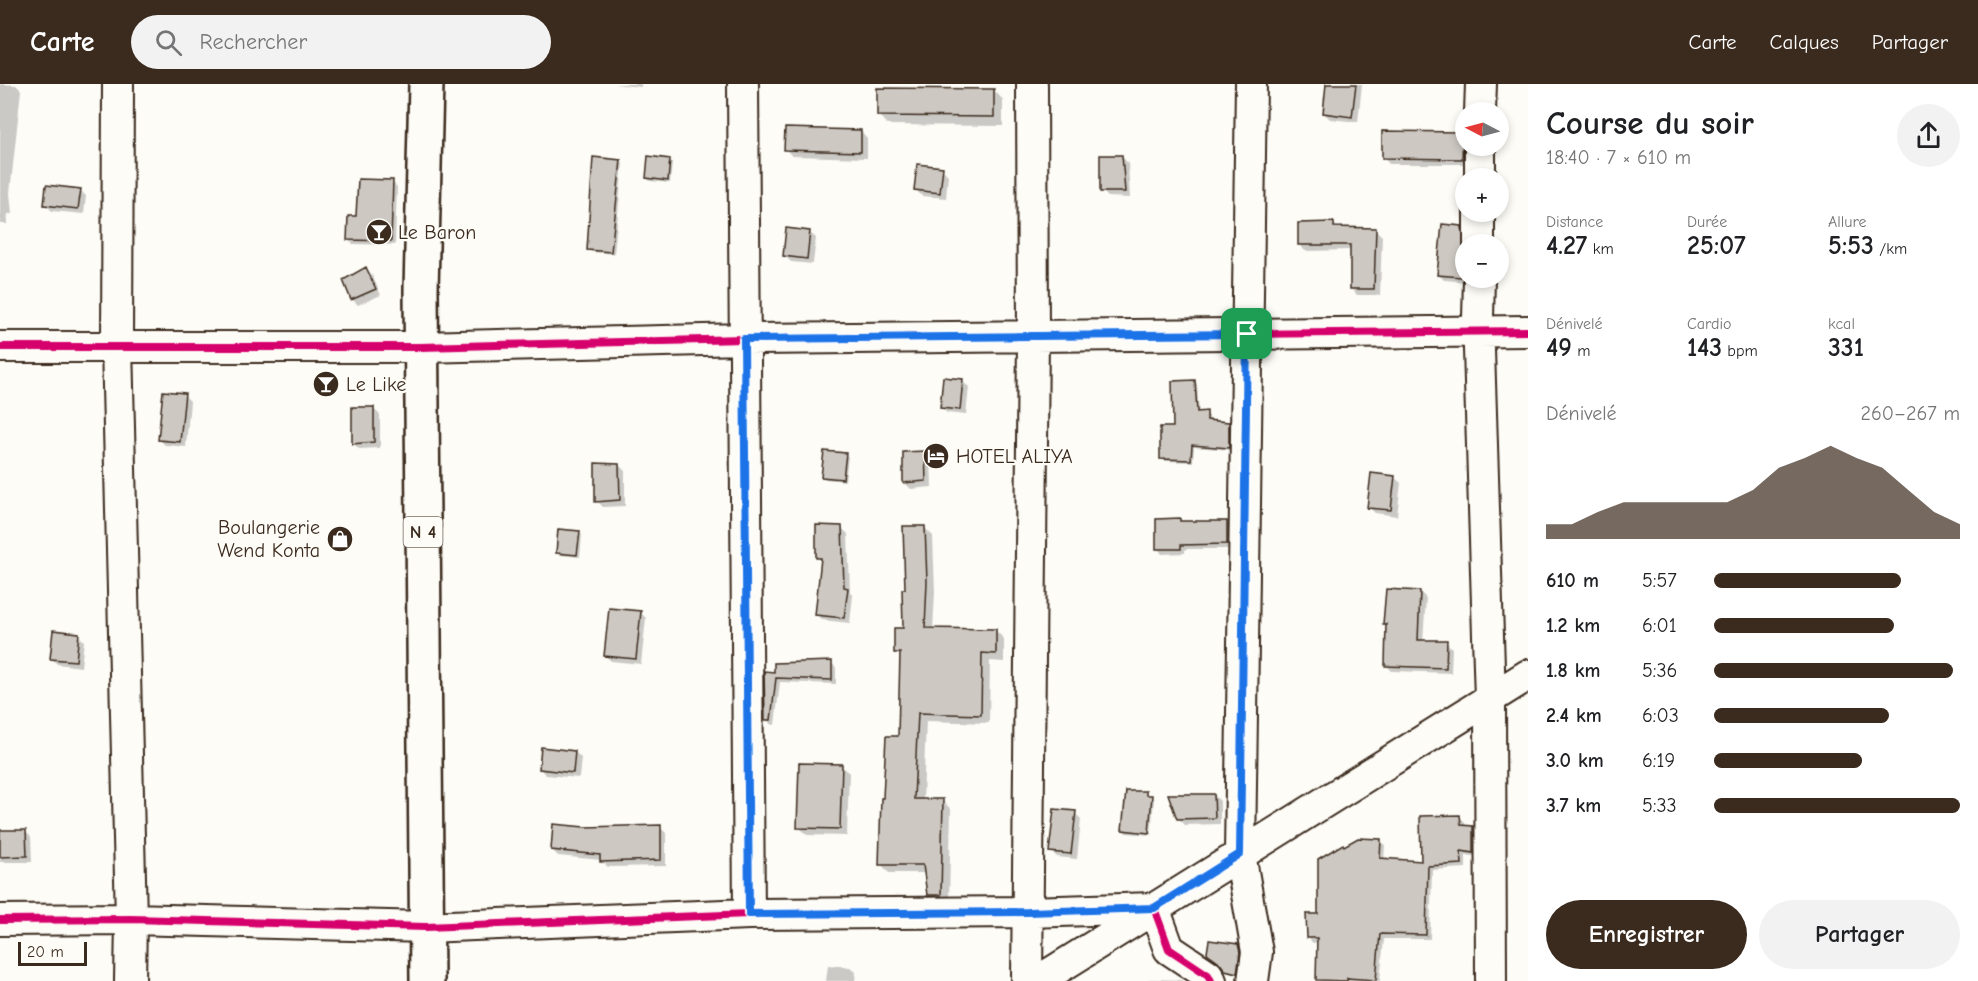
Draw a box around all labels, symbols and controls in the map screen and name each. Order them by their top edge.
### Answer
search box [131,15,551,69]
text: Carte [30,26,95,58]
icon: search [152,26,185,59]
text: Rechercher [200,29,307,55]
text: Carte [1689,30,1737,54]
text: Calques [1770,30,1839,54]
text: Partager [1872,30,1948,54]
north arrow [1455,102,1509,156]
map controls [1455,102,1509,288]
text: Course du soir [1546,104,1754,142]
button: share [1897,104,1960,167]
text: 18:40 · 7 × 610 m [1546,146,1691,169]
button: + [1455,168,1509,222]
text: Distance [1546,213,1603,231]
text: Durée [1687,213,1727,231]
text: Allure [1828,213,1867,231]
bar icon: Le Baron [364,217,394,247]
place label: Le Baron [398,221,476,244]
text: 4.27 [1546,231,1587,261]
text: 25:07 [1687,231,1746,261]
text: 5:53 [1828,231,1874,261]
button: − [1455,234,1509,288]
text: km [1587,240,1614,258]
text: /km [1874,240,1907,258]
pin [1221,308,1272,359]
text: Dénivelé [1546,315,1602,333]
text: Cardio [1687,315,1732,333]
text: kcal [1828,315,1855,333]
icon: arrive [1230,317,1263,350]
text: 49 [1546,333,1572,363]
text: 143 [1687,333,1722,363]
text: 331 [1828,333,1864,363]
text: m [1572,342,1590,360]
text: bpm [1722,342,1758,360]
bar icon: Le Like [311,369,341,399]
place label: Le Like [346,373,406,396]
text: Dénivelé [1546,402,1617,425]
text: 260–267 m [1861,402,1960,425]
hotel icon: HOTEL ALIYA [921,441,951,471]
place label: HOTEL ALIYA [956,445,1073,468]
place label: Boulangerie Wend Konta [217,516,320,562]
road number: N 4 [404,517,442,547]
shop icon: Boulangerie Wend Konta [325,524,355,554]
text: 610 m [1546,569,1599,592]
text: 5:57 [1642,569,1677,592]
text: 1.2 km [1546,614,1600,637]
text: 6:01 [1642,614,1677,637]
text: 1.8 km [1546,659,1601,682]
text: 5:36 [1642,659,1677,682]
text: 2.4 km [1546,704,1602,727]
text: 6:03 [1642,704,1679,727]
text: 3.0 km [1546,749,1604,772]
text: 6:19 [1642,749,1675,772]
text: 3.7 km [1546,794,1601,817]
text: 5:33 [1642,794,1677,817]
button: Enregistrer [1546,900,1747,969]
button: Partager [1759,900,1960,969]
scale bar [18,939,87,966]
text: 20 m [27,943,64,961]

